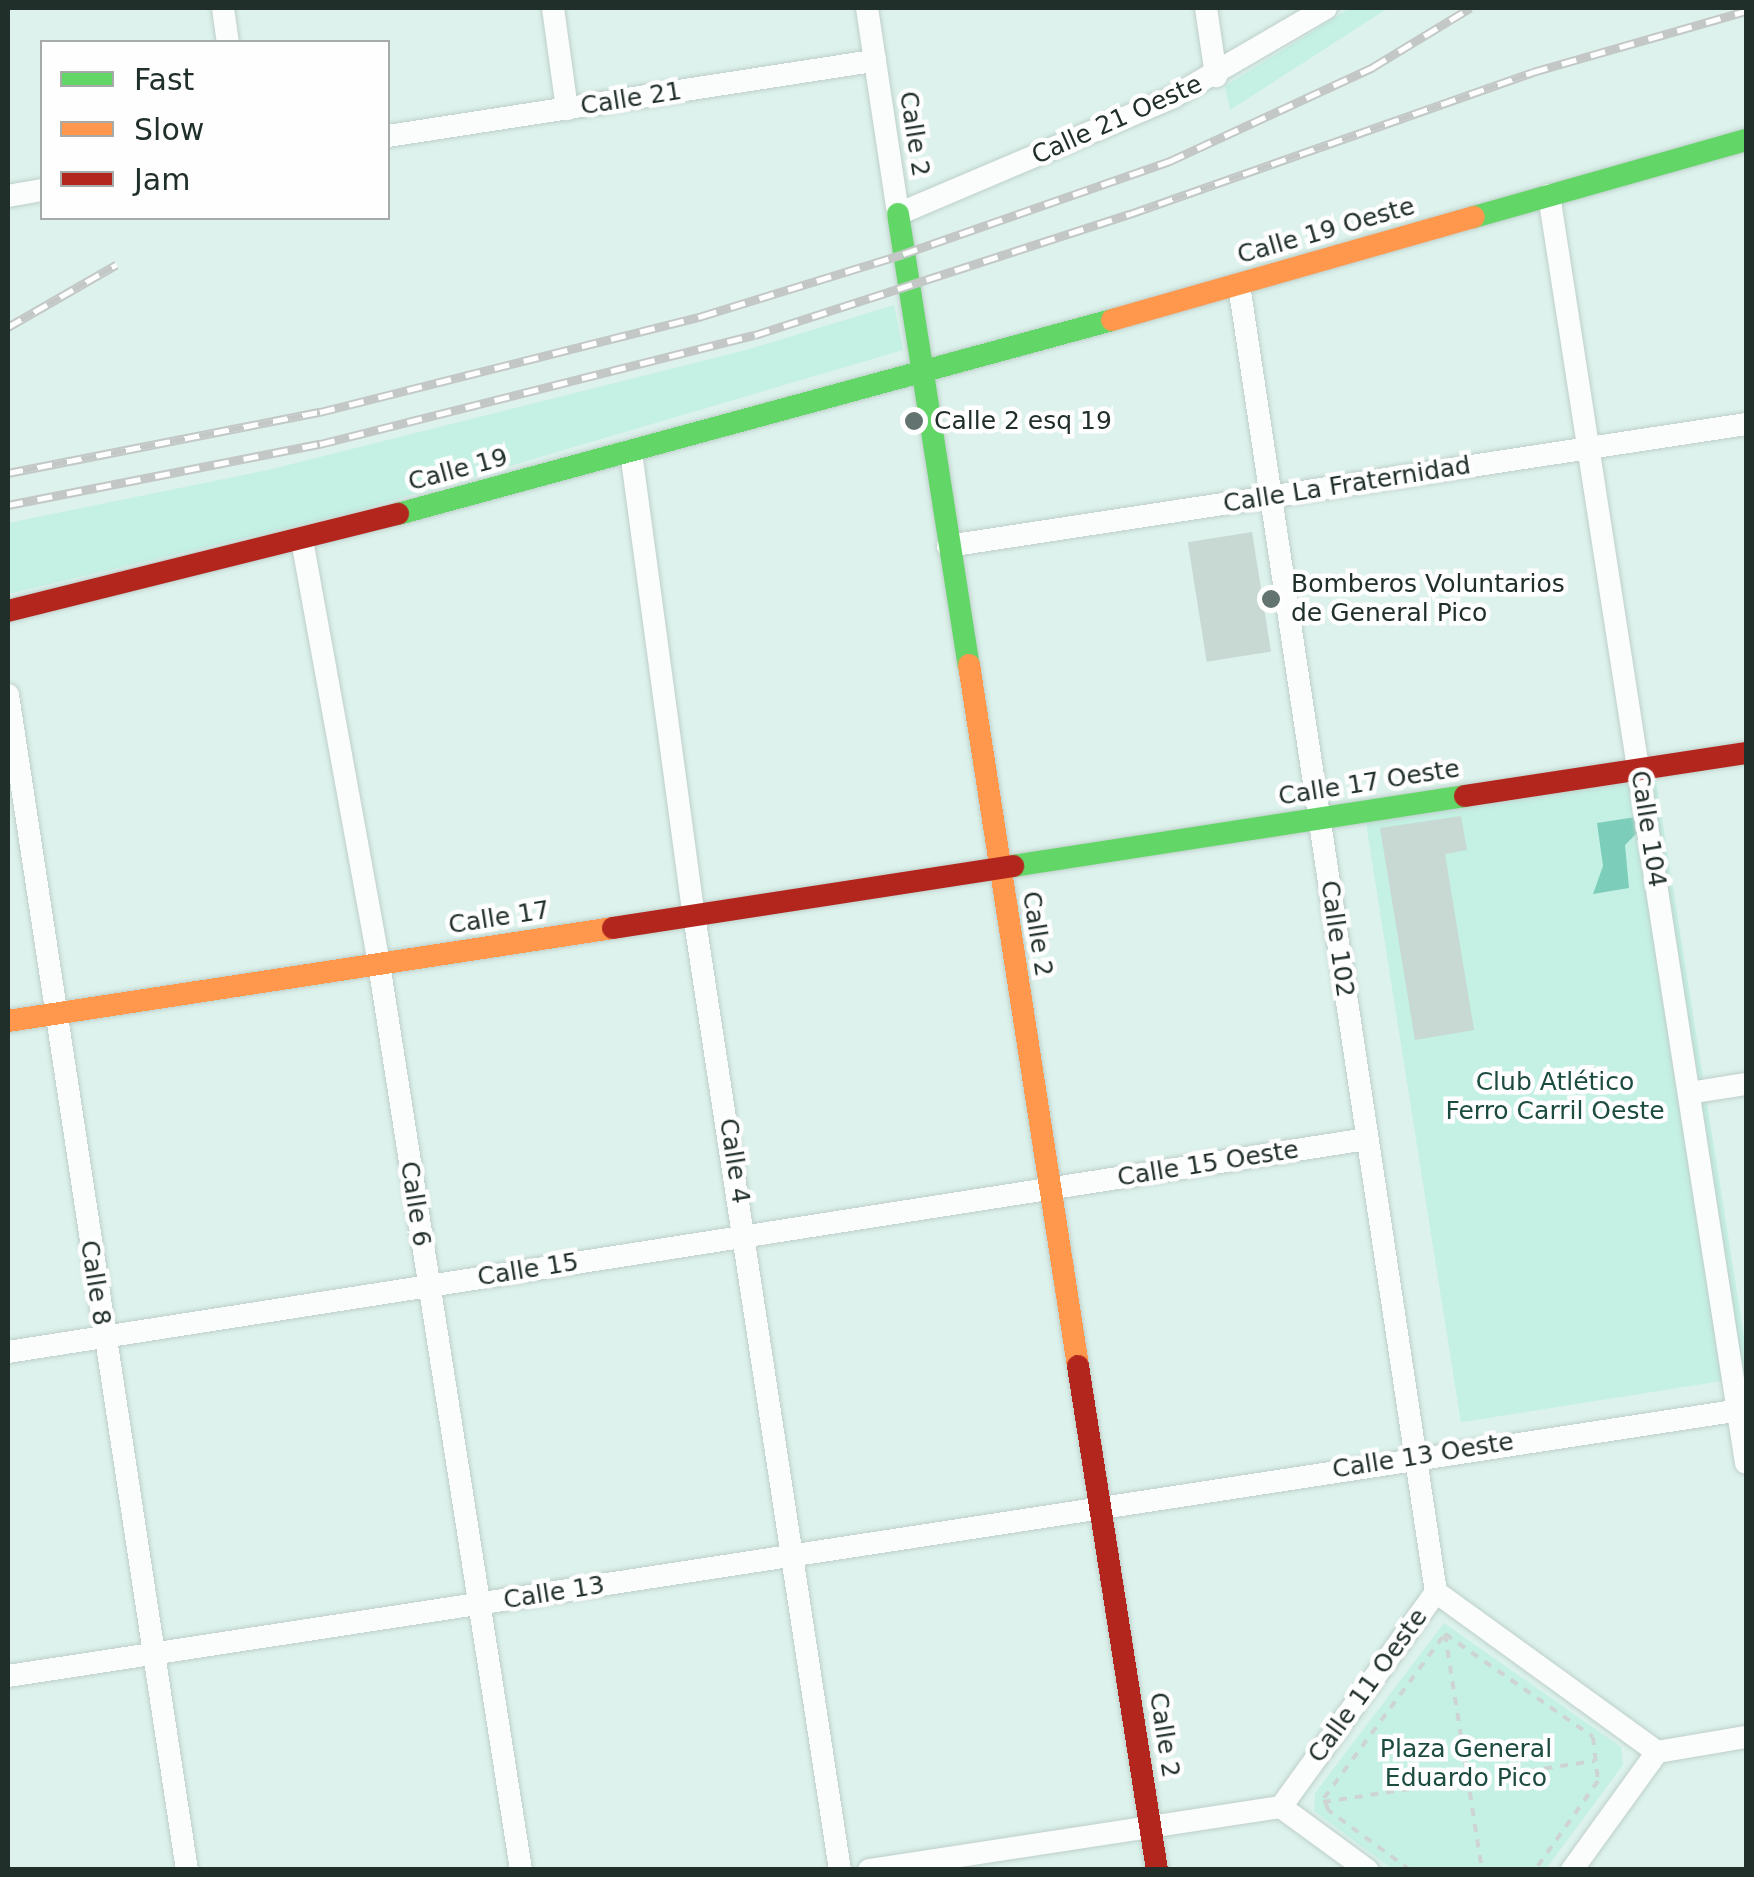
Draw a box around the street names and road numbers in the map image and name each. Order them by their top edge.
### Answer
street label: Calle 21 Oeste [1027,69,1207,171]
street label: Calle 21 [578,76,684,122]
street label: Calle 2 [892,89,936,179]
street label: Calle 19 Oeste [1234,191,1418,271]
street label: Calle 19 [405,442,511,498]
street label: Calle La Fraternidad [1221,451,1473,519]
street label: Calle 17 Oeste [1276,754,1462,812]
street label: Calle 104 [1624,769,1672,889]
street label: Calle 102 [1314,879,1360,999]
street label: Calle 2 [1015,889,1059,979]
street label: Calle 17 [446,895,552,941]
street label: Calle 4 [712,1116,756,1206]
street label: Calle 15 Oeste [1115,1135,1301,1193]
street label: Calle 6 [393,1159,437,1249]
street label: Calle 8 [73,1238,117,1328]
street label: Calle 15 [475,1247,581,1293]
street label: Calle 13 Oeste [1330,1427,1516,1485]
street label: Calle 13 [501,1570,607,1616]
street label: Calle 11 Oeste [1302,1603,1434,1769]
street label: Calle 2 [1142,1690,1186,1780]

